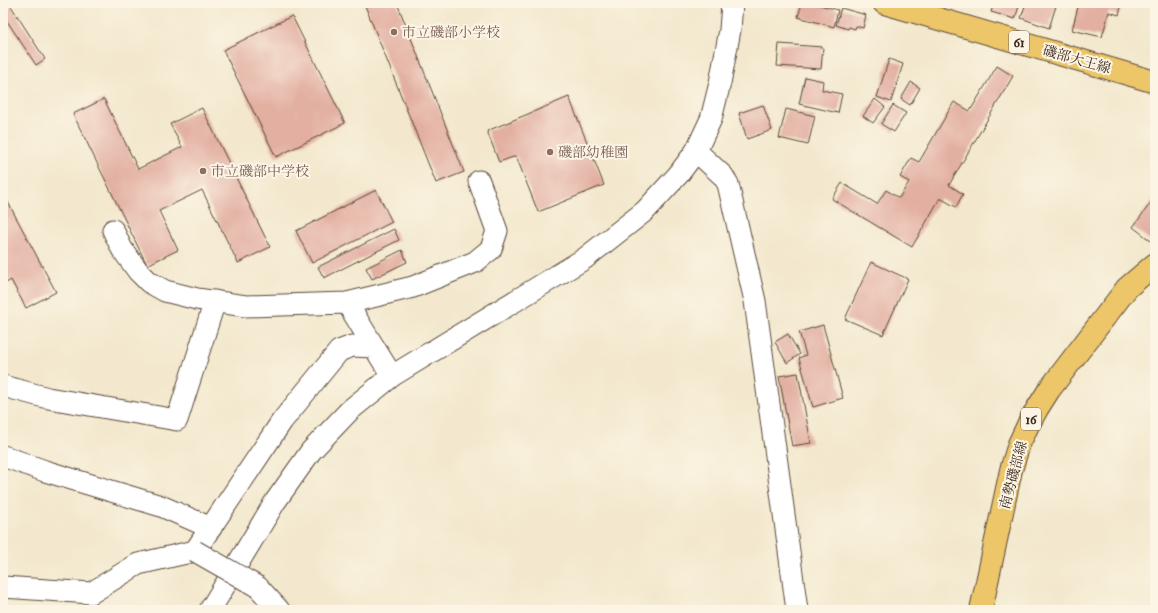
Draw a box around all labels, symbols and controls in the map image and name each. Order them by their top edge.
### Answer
place label: 市立磯部小学校 [402,24,500,41]
marker: 市立磯部小学校 [389,27,399,37]
road number: 61 [1009,31,1029,53]
street label: 磯部大王線 [1041,42,1113,77]
place label: 磯部幼稚園 [558,144,628,161]
marker: 磯部幼稚園 [545,147,555,157]
place label: 市立磯部中学校 [211,163,309,180]
marker: 市立磯部中学校 [198,166,208,176]
road number: 16 [1021,408,1041,430]
street label: 南勢磯部線 [996,439,1031,511]

